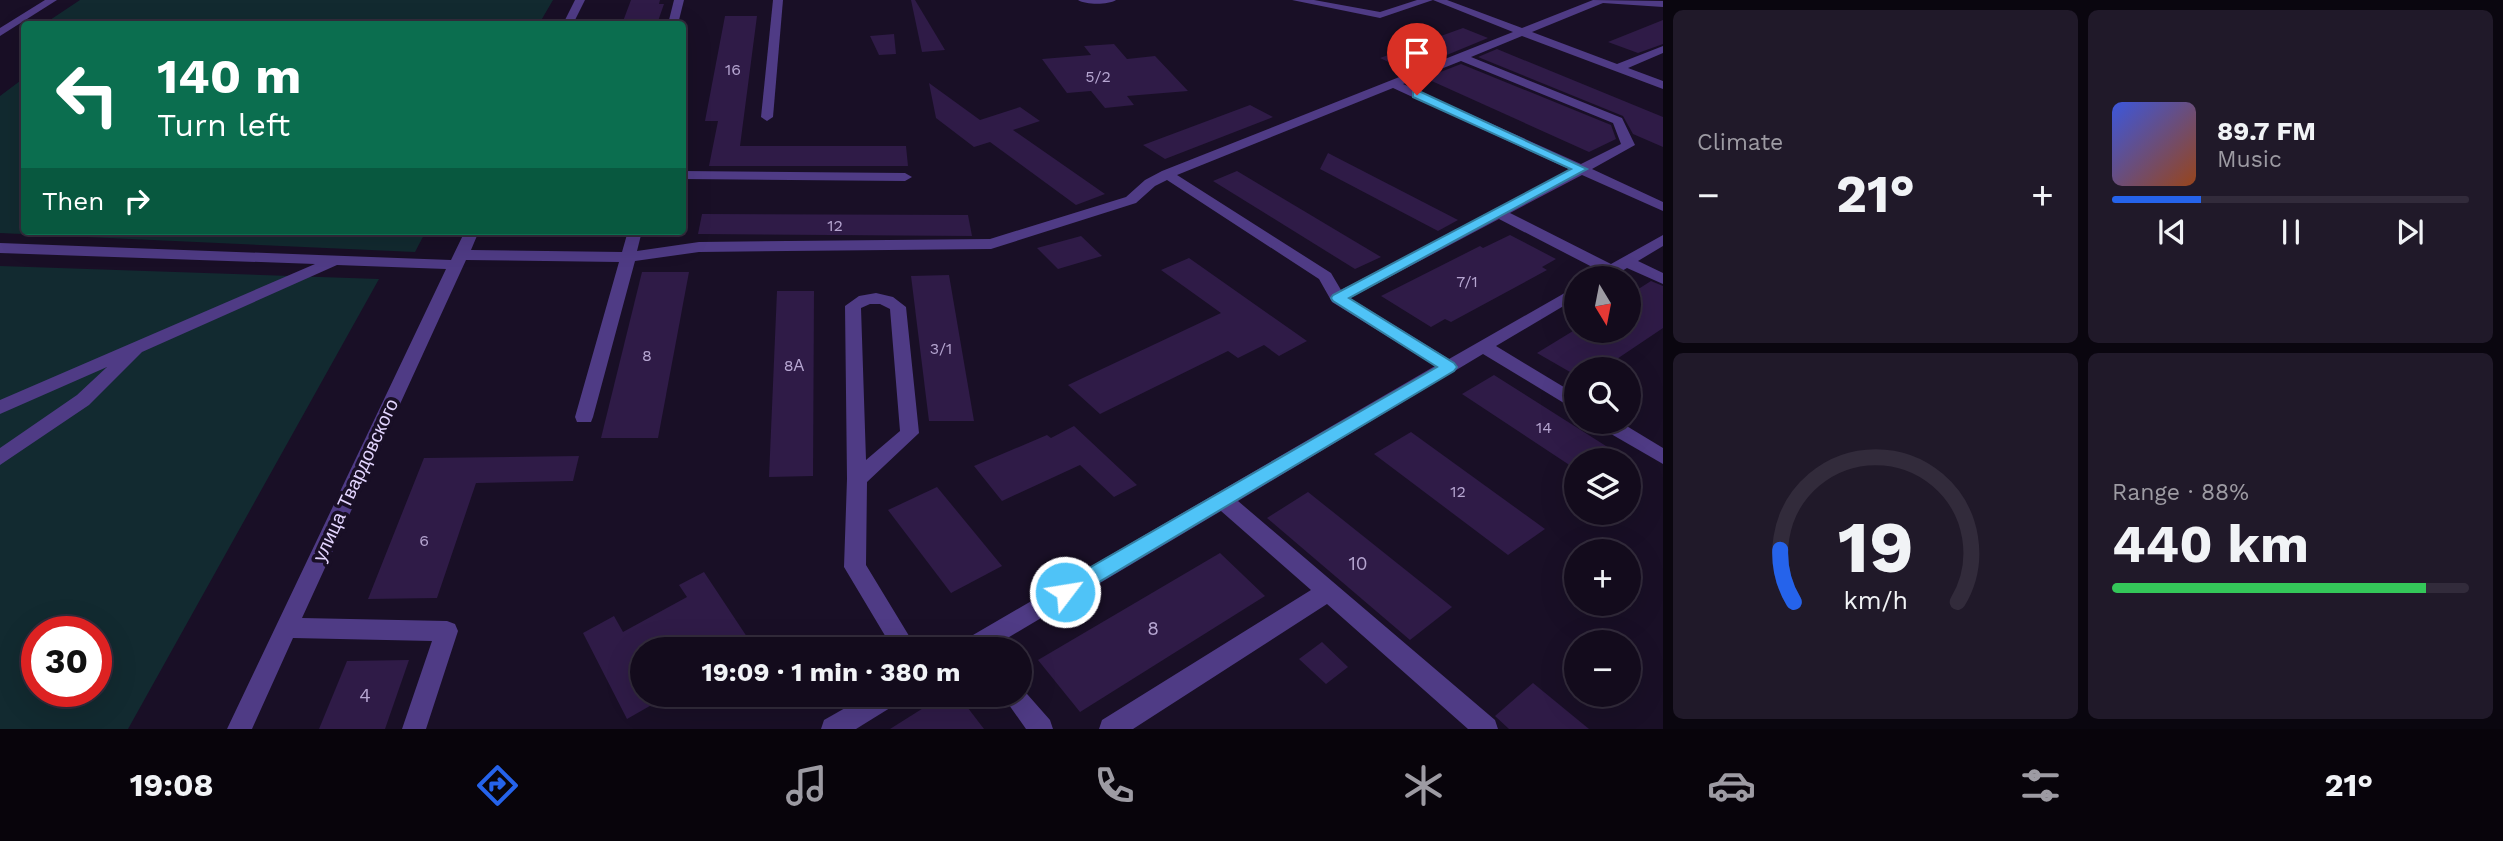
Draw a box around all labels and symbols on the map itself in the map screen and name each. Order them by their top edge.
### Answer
pin [1387,23,1447,95]
house number: 16 [725,60,741,79]
house number: 5/2 [1085,67,1111,86]
house number: 12 [827,216,843,235]
north arrow [1564,266,1642,343]
house number: 7/1 [1456,272,1478,291]
house number: 3/1 [930,339,952,358]
house number: 8 [642,346,652,365]
house number: 8А [784,356,805,375]
street label: улица Твардовского [308,395,403,565]
house number: 14 [1536,418,1552,437]
house number: 12 [1450,482,1466,501]
house number: 6 [419,531,429,550]
house number: 10 [1348,552,1368,575]
position arrow [1028,555,1102,629]
speed limit sign: 30 [21,616,112,707]
house number: 8 [1147,617,1159,640]
house number: 4 [359,684,371,707]

